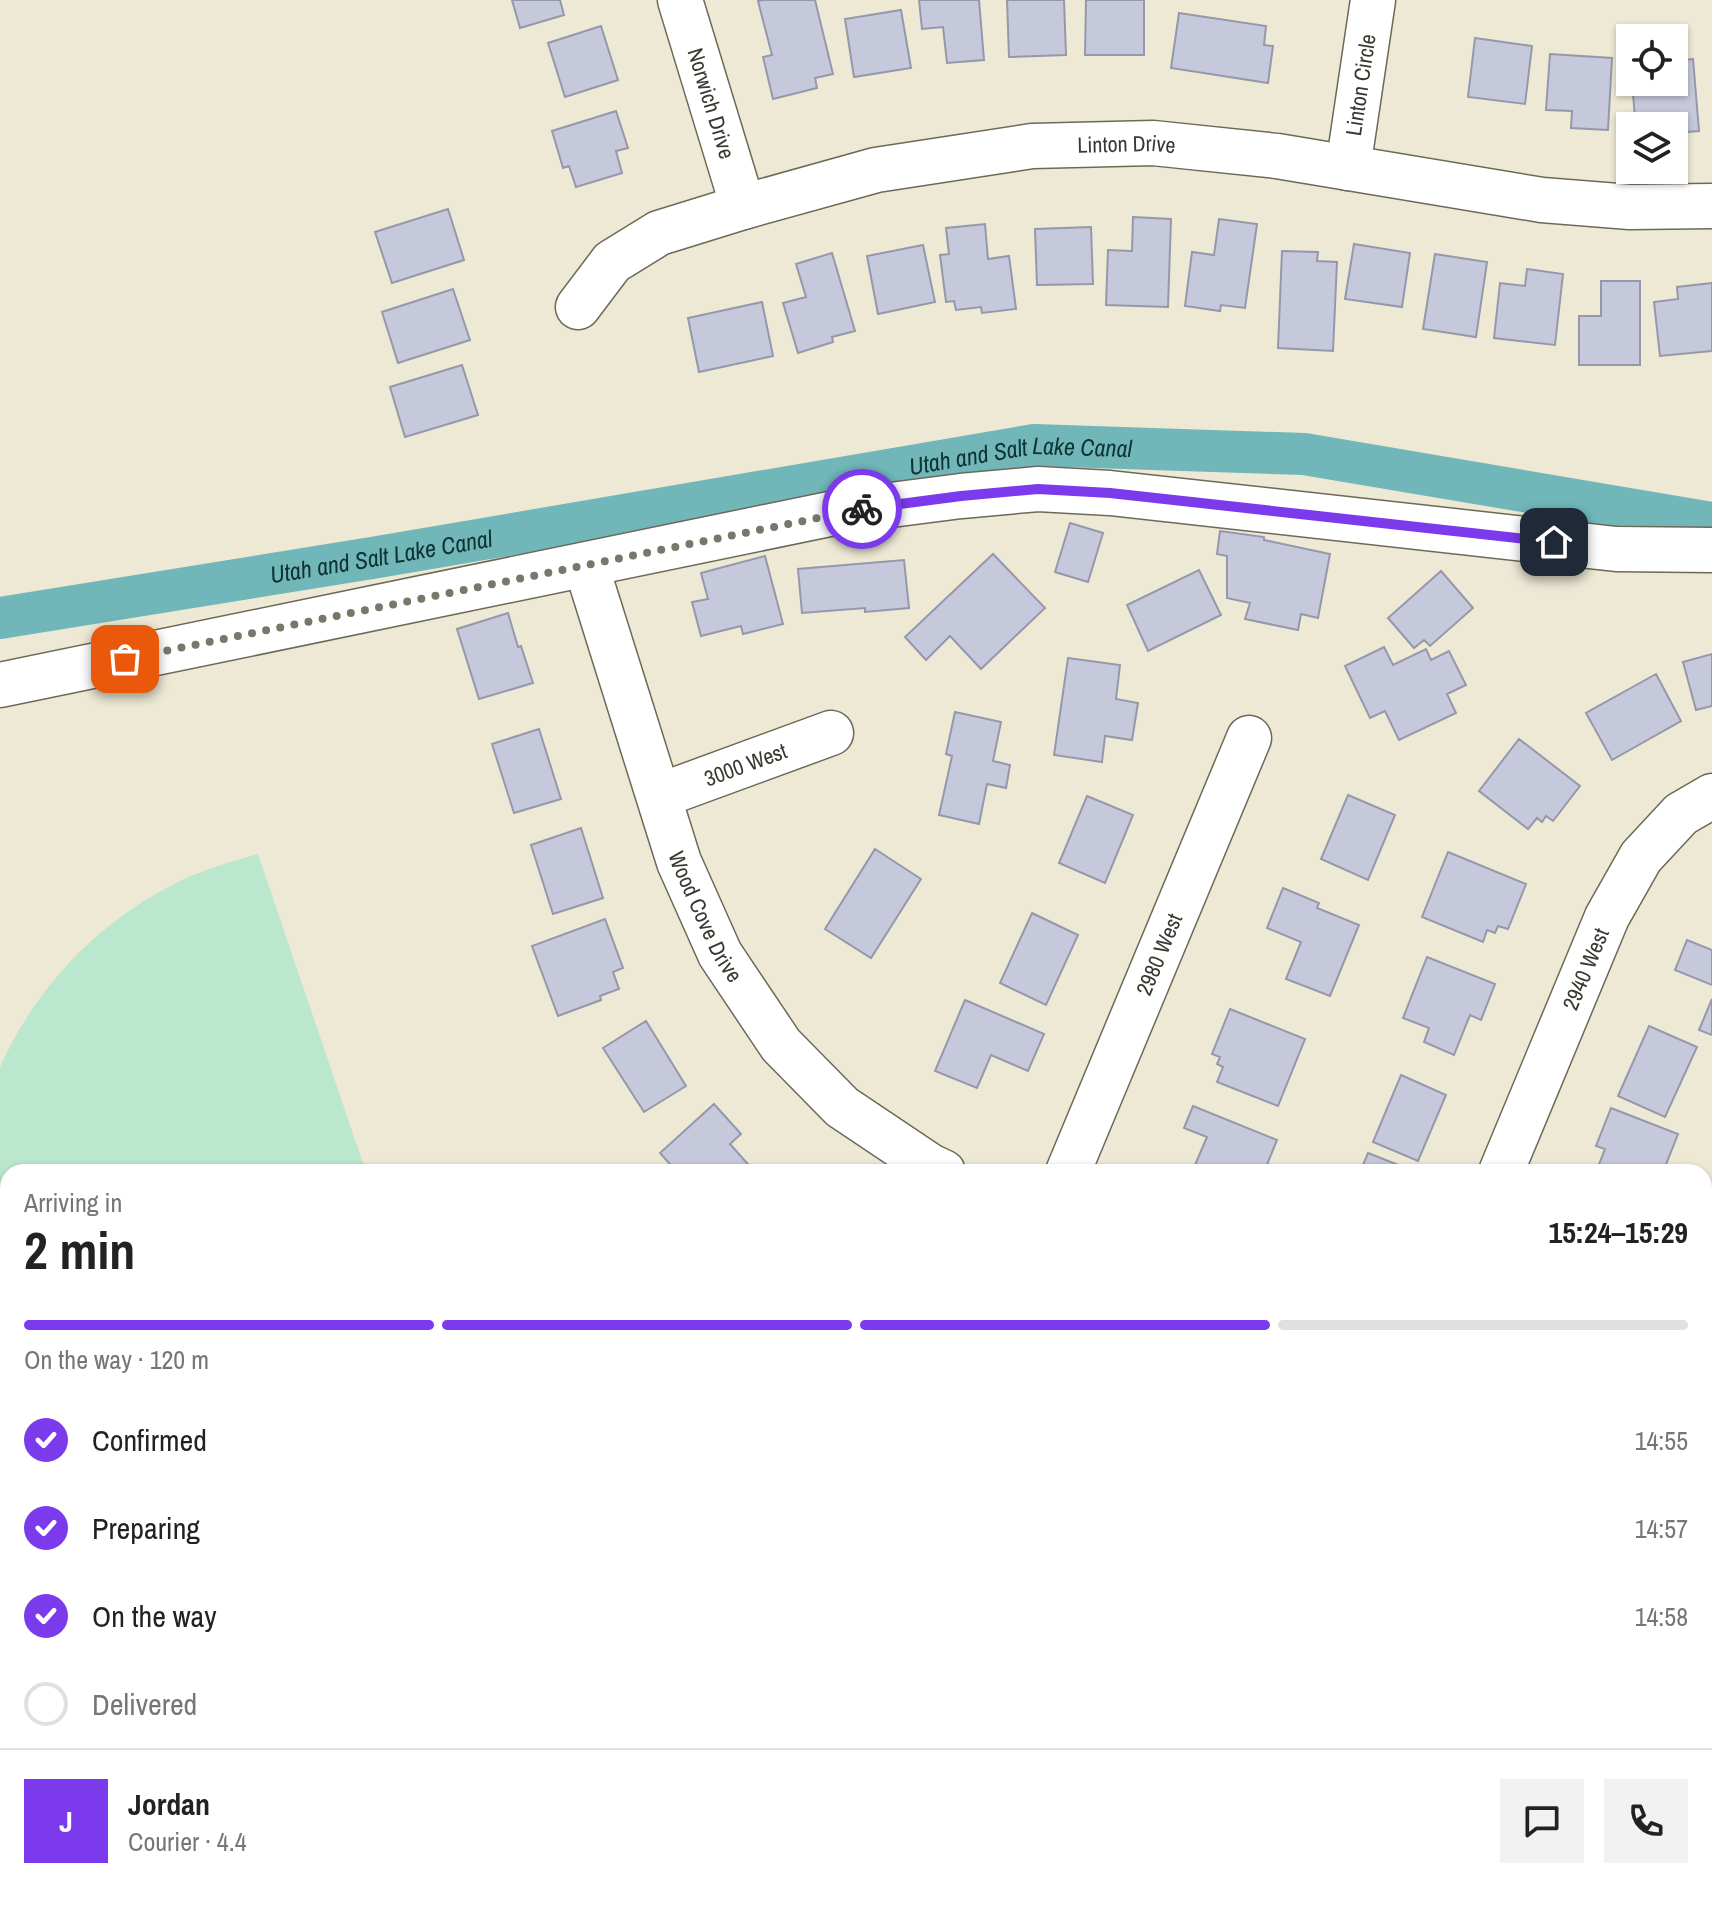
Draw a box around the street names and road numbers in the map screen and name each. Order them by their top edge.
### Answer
street label: Linton Circle [1338,32,1383,138]
street label: Norwich Drive [680,44,742,162]
street label: Linton Drive [1077,128,1177,160]
street label: 3000 West [700,735,791,793]
street label: Wood Cove Drive [661,847,750,988]
street label: 2980 West [1128,909,1189,1000]
street label: 2940 West [1555,923,1616,1014]

